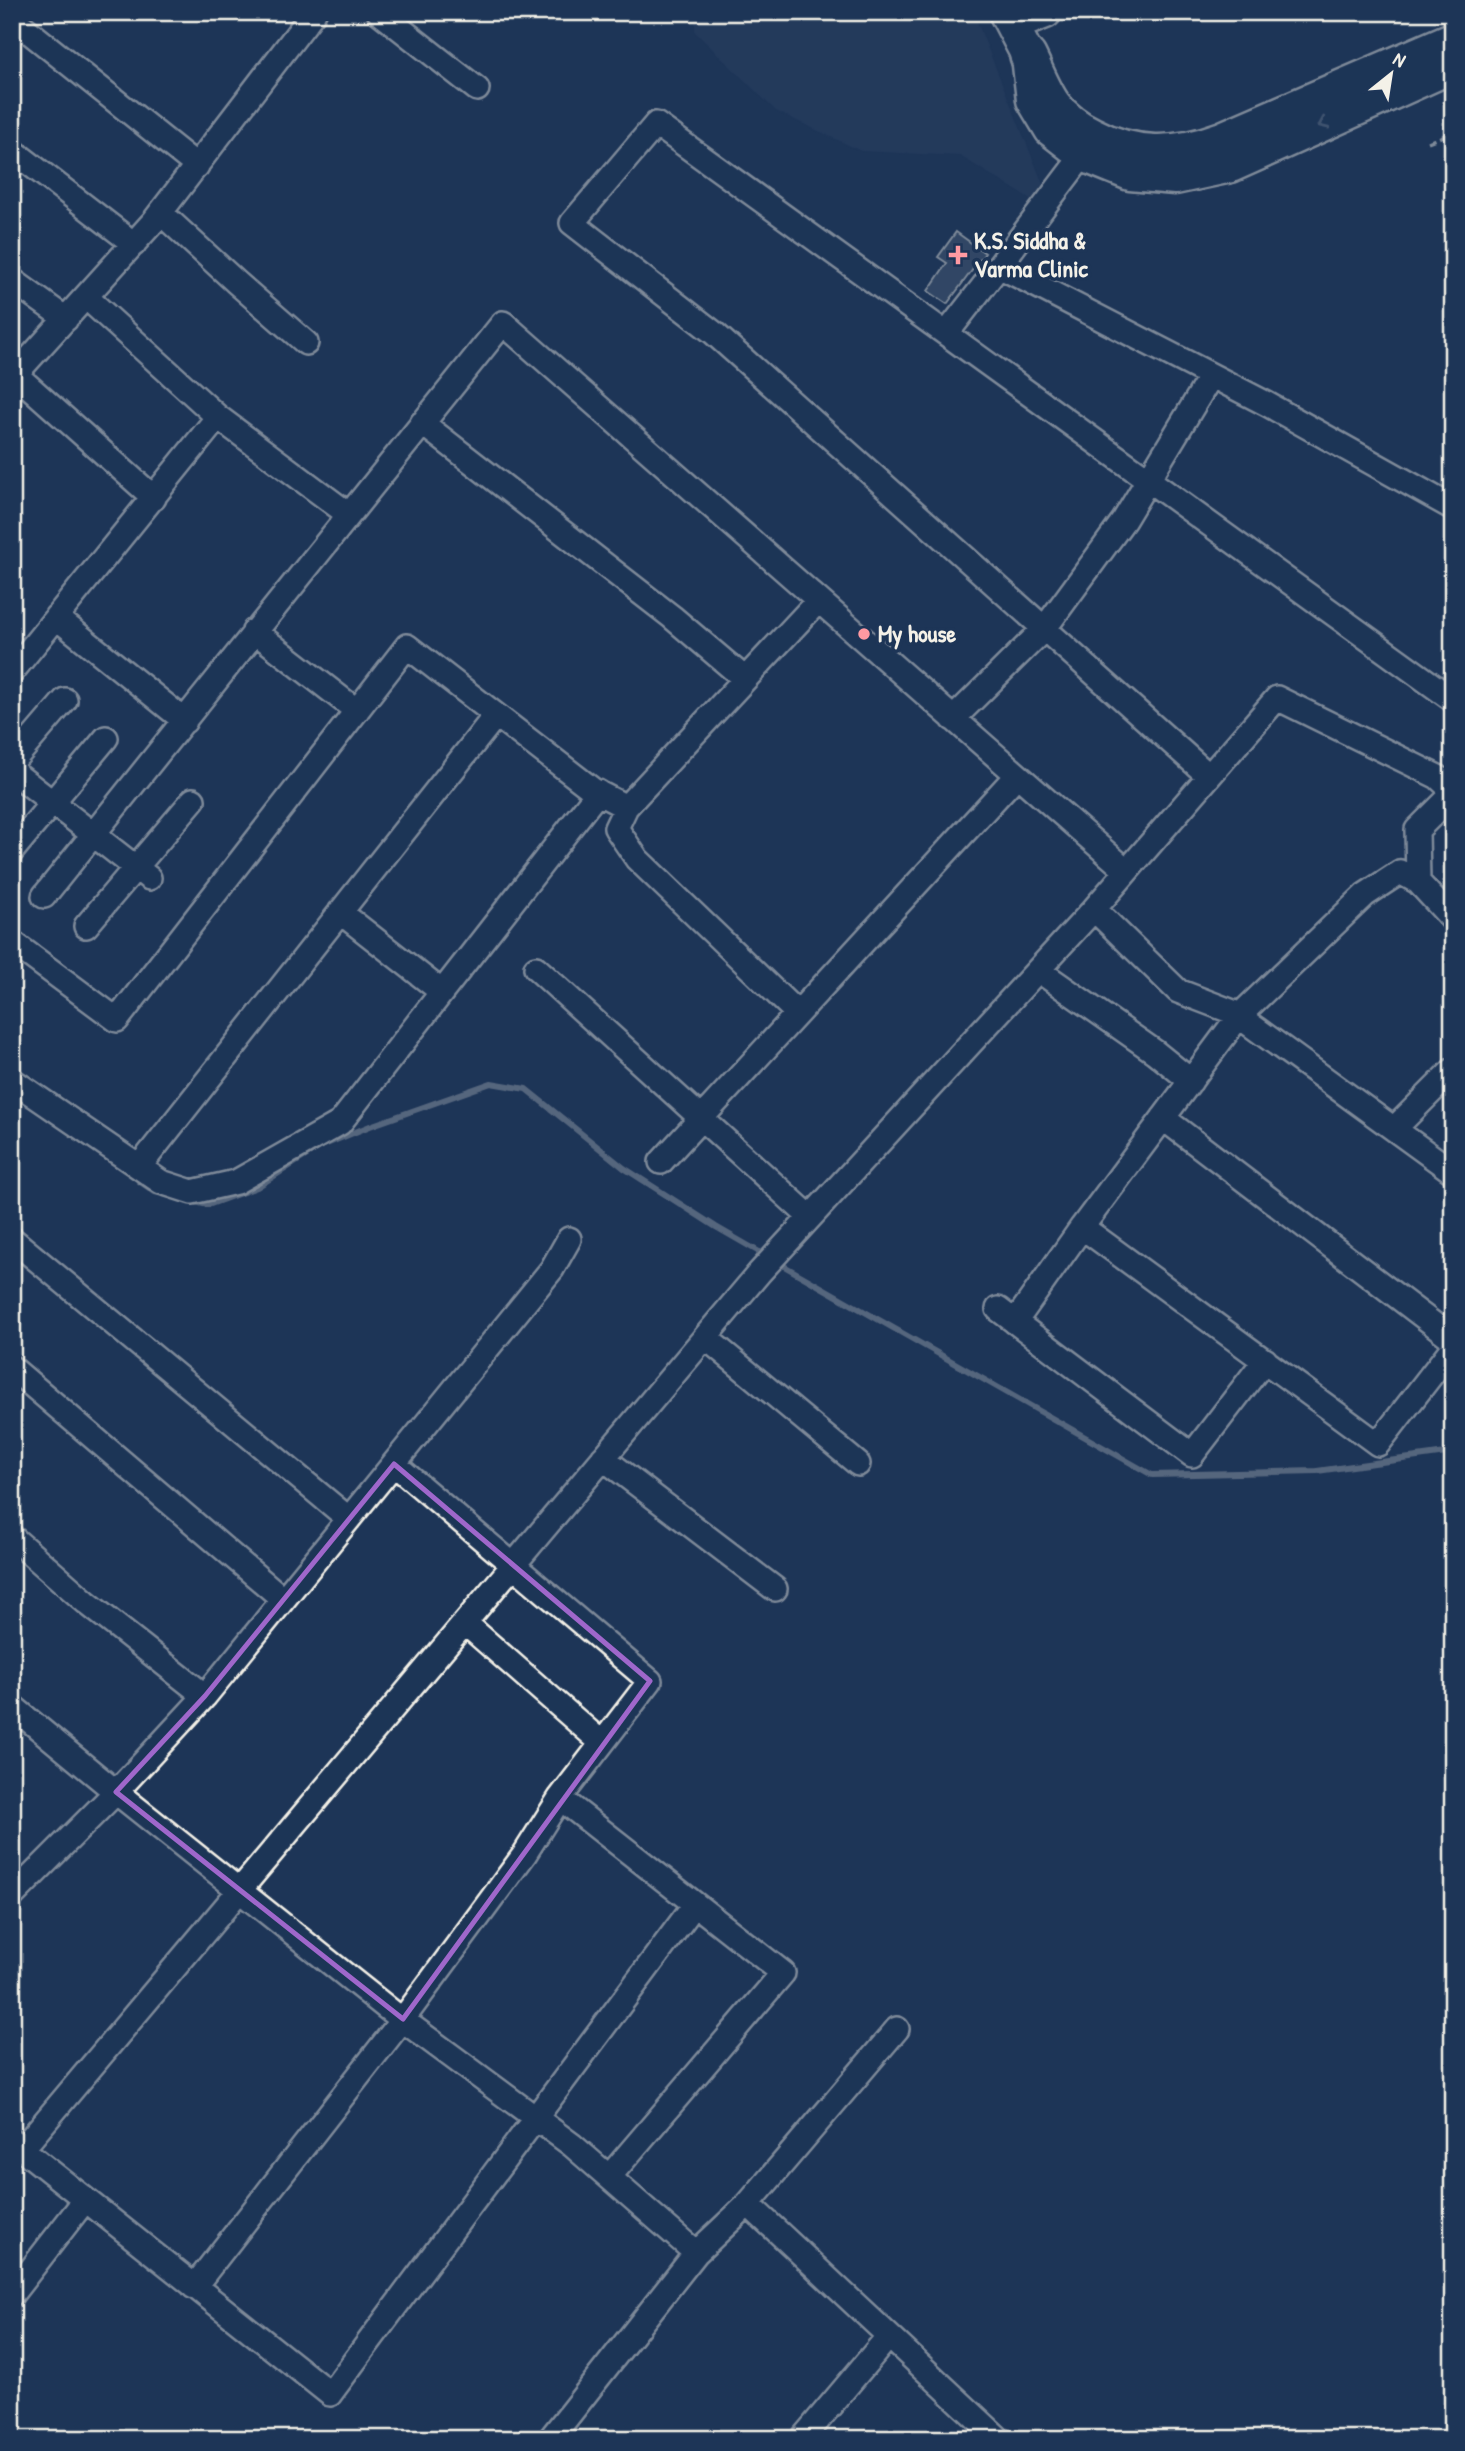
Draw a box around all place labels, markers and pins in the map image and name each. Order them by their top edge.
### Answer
place label: K.S. Siddha & Varma Clinic [974,224,1089,284]
marker: K.S. Siddha & Varma Clinic [948,245,968,265]
place label: My house [878,617,957,650]
marker: My house [856,626,872,642]

